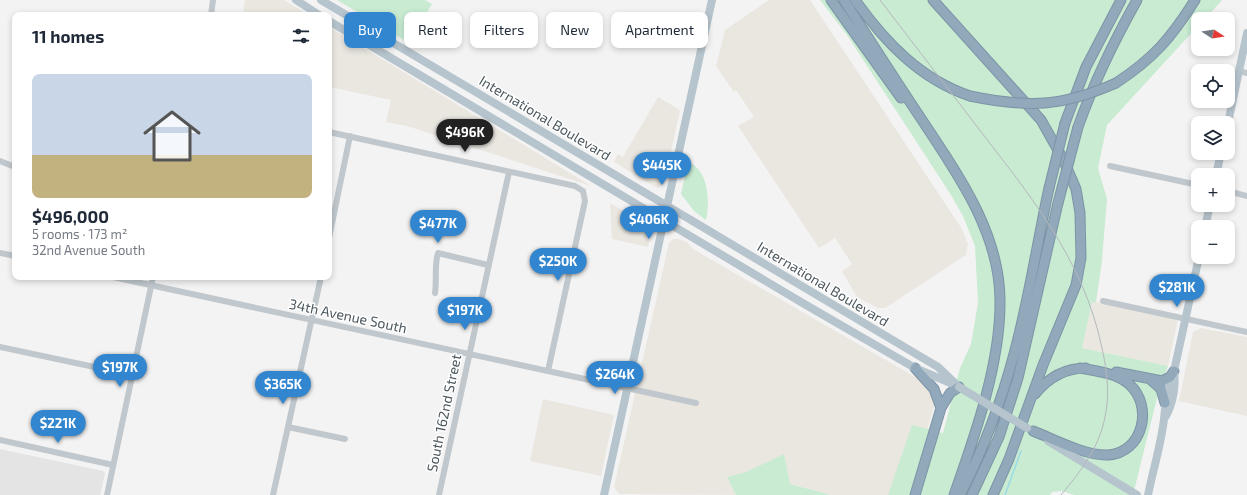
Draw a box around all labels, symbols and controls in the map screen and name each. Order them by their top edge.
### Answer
chip: Buy [344,12,396,48]
chip: Rent [404,12,462,48]
chip: Filters [470,12,538,48]
chip: New [546,12,603,48]
chip: Apartment [611,12,708,48]
north arrow [1191,12,1235,56]
map controls [1191,12,1235,264]
icon: filters [290,25,312,47]
text: 11 homes [32,26,104,46]
button: locate [1191,64,1235,108]
street label: International Boulevard [476,72,614,164]
icon: home [136,100,208,172]
button: layers [1191,116,1235,160]
pin: $496K [437,119,493,153]
text: $496K [445,124,485,140]
pin: $445K [634,152,690,186]
text: $445K [642,157,682,173]
button: + [1191,168,1235,212]
text: $496,000 [32,206,109,226]
pin: $406K [621,206,677,240]
pin: $477K [410,210,466,244]
text: $406K [629,211,669,227]
text: $477K [419,215,457,231]
button: − [1191,220,1235,264]
text: 5 rooms · 173 m² [32,226,127,242]
street label: International Boulevard [754,238,892,330]
text: 32nd Avenue South [32,242,145,258]
pin: $250K [530,248,586,282]
text: $250K [539,253,577,269]
pin: $281K [1149,274,1205,308]
text: $281K [1158,279,1196,295]
street label: 34th Avenue South [288,295,409,336]
pin: $197K [437,297,493,331]
text: $197K [447,302,483,318]
street label: South 162nd Street [423,352,464,473]
pin: $197K [92,354,148,388]
text: $197K [102,359,138,375]
pin: $264K [587,361,643,395]
text: $264K [595,366,635,382]
pin: $365K [255,371,311,405]
text: $365K [264,376,302,392]
pin: $221K [30,410,86,444]
text: $221K [40,415,76,431]

